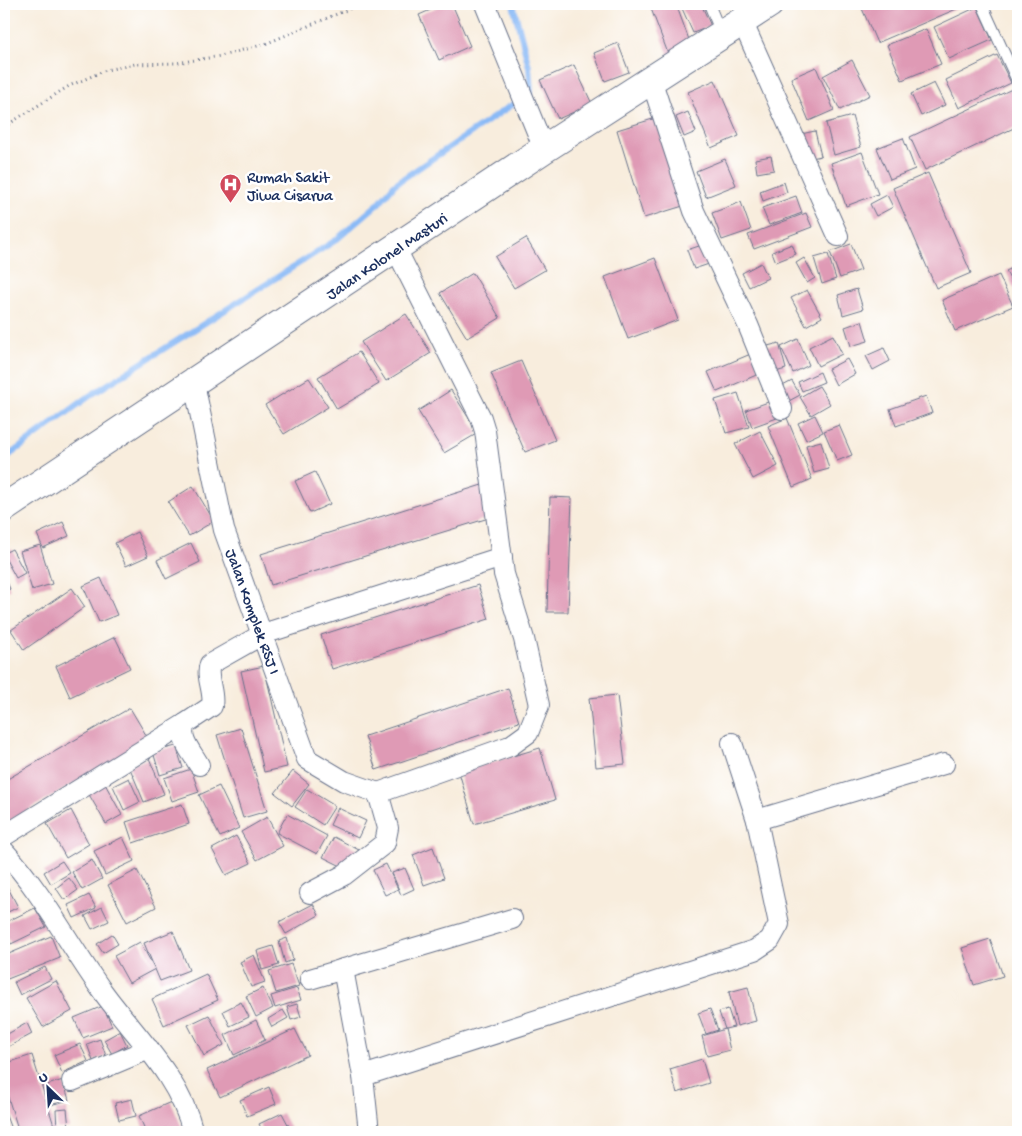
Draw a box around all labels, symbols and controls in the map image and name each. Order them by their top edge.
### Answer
place label: Rumah Sakit Jiwa Cisarua [247,170,334,207]
hospital icon: Rumah Sakit Jiwa Cisarua [219,173,243,204]
street label: Jalan Kolonel Masturi [324,210,452,306]
street label: Jalan Komplek RSJ I [219,547,282,678]
north arrow [22,1064,72,1114]
text: U [36,1069,51,1088]

